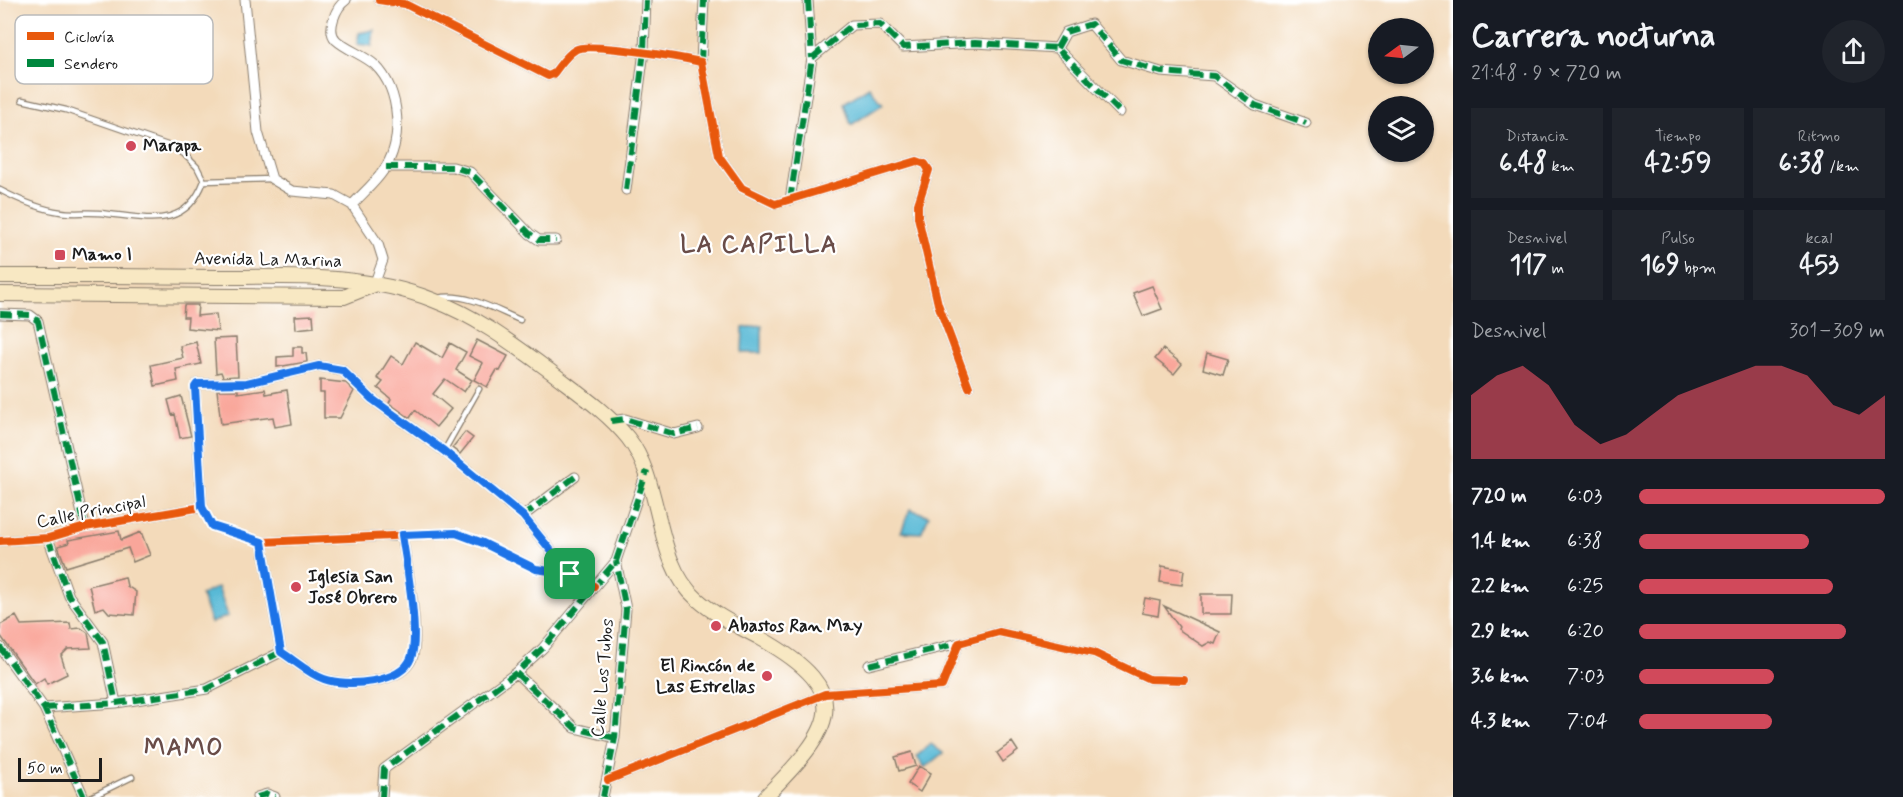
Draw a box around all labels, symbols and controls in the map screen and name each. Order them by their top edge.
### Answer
legend [15,15,213,84]
text: Carrera nocturna [1471,15,1716,59]
north arrow [1368,18,1434,84]
map controls [1368,18,1434,162]
button: share [1822,20,1885,83]
text: Ciclovía [64,27,115,48]
text: Sendero [64,54,118,75]
text: 21:48 · 9 × 720 m [1471,60,1622,87]
button: layers [1368,96,1434,162]
text: Distancia [1506,126,1568,147]
text: Tiempo [1655,126,1701,147]
text: Ritmo [1798,126,1840,147]
place label: Marapa [143,134,202,158]
marker: Marapa [124,139,138,153]
text: 6.48 [1499,147,1547,181]
text: 42:59 [1645,147,1711,181]
text: 6:38 [1779,147,1825,181]
text: km [1547,156,1575,177]
text: /km [1825,156,1859,177]
text: Desnivel [1507,228,1567,249]
text: Pulso [1661,228,1695,249]
text: kcal [1806,228,1832,249]
district label: LA CAPILLA [680,230,838,261]
place label: Mamo I [72,243,132,267]
street label: Avenida La Marina [194,247,342,273]
marker: Mamo I [53,248,67,262]
text: 117 [1510,249,1547,283]
text: 169 [1640,249,1680,283]
text: 453 [1799,249,1839,283]
text: m [1547,258,1564,279]
text: bpm [1680,258,1716,279]
text: Desnivel [1471,318,1546,345]
text: 301–309 m [1789,318,1885,345]
text: 720 m [1471,483,1527,510]
text: 6:03 [1567,483,1602,510]
street label: Calle Principal [34,490,148,534]
text: 1.4 km [1471,528,1530,555]
text: 6:38 [1567,528,1603,555]
pin [544,548,595,599]
icon: arrive [553,557,586,590]
place label: Iglesia San José Obrero [308,565,398,610]
text: 2.2 km [1471,573,1529,600]
text: 6:25 [1567,573,1603,600]
marker: Iglesia San José Obrero [289,580,303,594]
place label: Abastos Ran May [728,614,863,638]
street label: Calle Los Tubos [586,618,620,738]
text: 2.9 km [1471,618,1529,645]
text: 6:20 [1567,618,1604,645]
marker: Abastos Ran May [709,619,723,633]
place label: El Rincón de Las Estrellas [656,654,755,699]
text: 3.6 km [1471,663,1529,690]
text: 7:03 [1567,663,1604,690]
marker: El Rincón de Las Estrellas [760,669,774,683]
text: 4.3 km [1471,708,1530,735]
text: 7:04 [1567,708,1608,735]
district label: MAMO [144,733,224,764]
scale bar [18,755,102,782]
text: 50 m [27,758,63,779]

